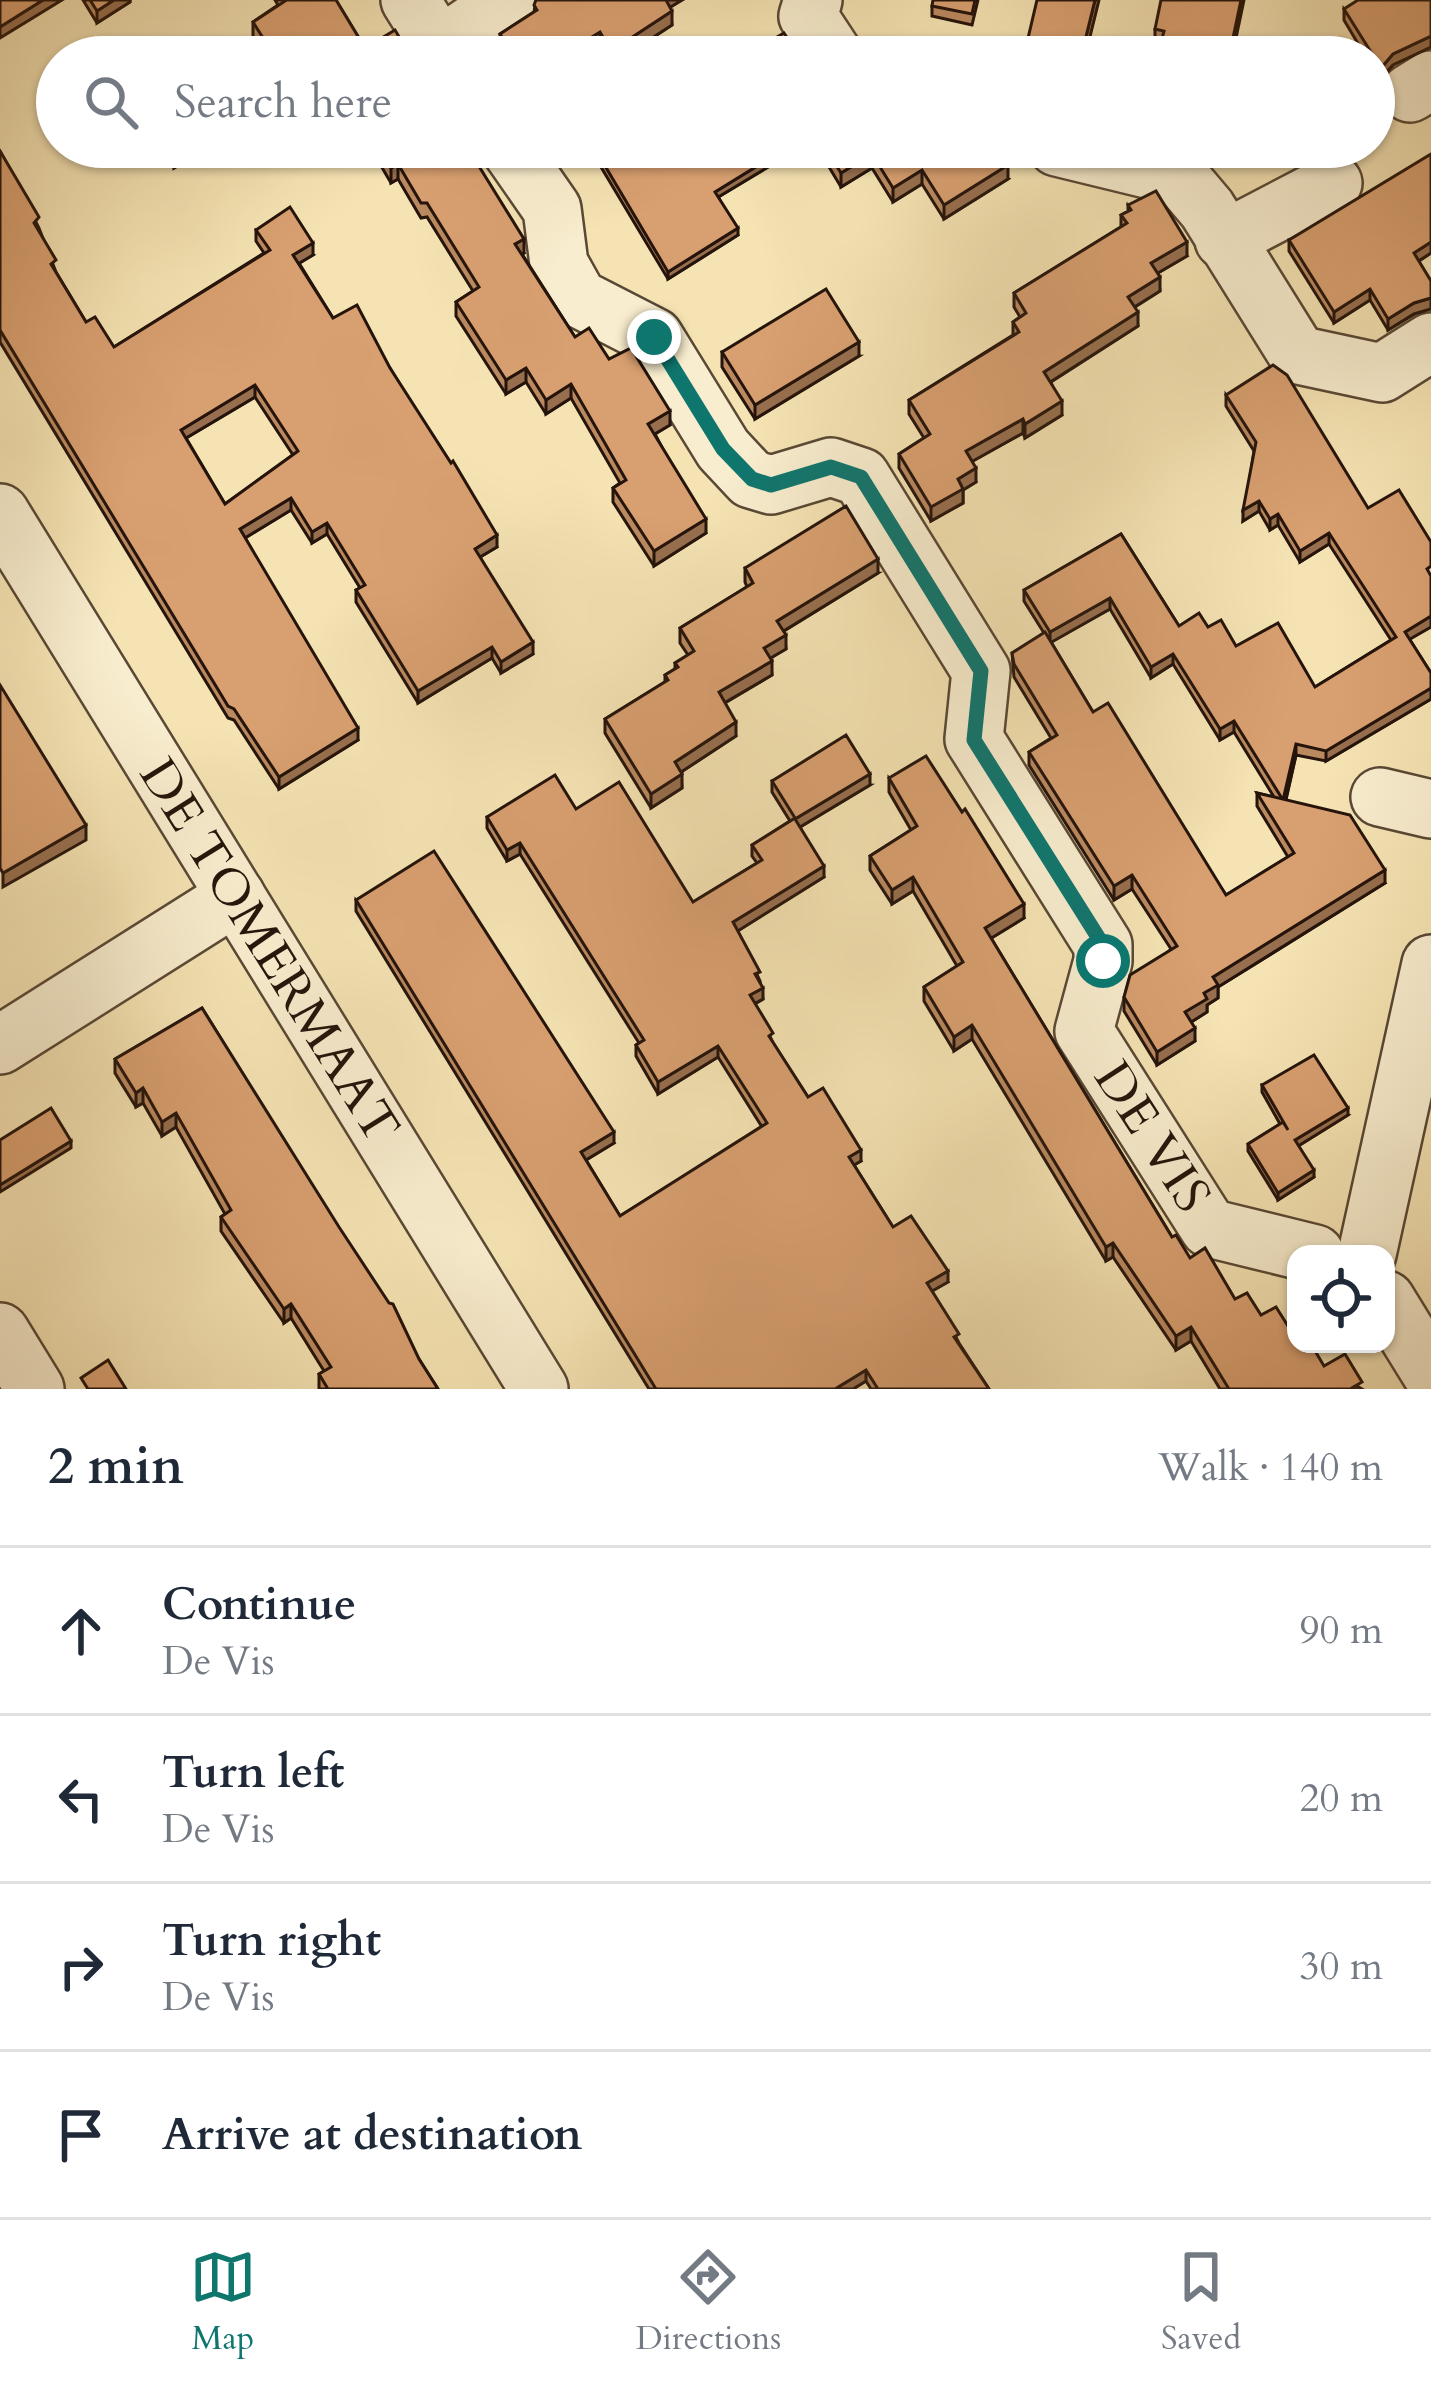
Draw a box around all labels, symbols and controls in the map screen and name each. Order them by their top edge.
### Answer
search box [36,36,1395,168]
icon: search [78,69,144,135]
text: Search here [174,72,392,133]
route end [627,310,681,364]
street label: DE TOMERMAAT [122,745,416,1157]
route start [1076,934,1130,988]
street label: DE VIS [1077,1048,1227,1226]
map controls [1287,1245,1395,1353]
button: locate [1287,1245,1395,1353]
text: 2 min [48,1432,184,1502]
text: Walk · 140 m [1158,1441,1383,1494]
text: Continue [162,1574,356,1635]
icon: ahead [48,1598,114,1664]
text: 90 m [1300,1604,1383,1657]
text: De Vis [162,1635,275,1688]
text: Turn left [162,1742,344,1803]
icon: left [48,1766,114,1832]
text: 20 m [1300,1772,1383,1825]
text: De Vis [162,1803,275,1856]
text: Turn right [162,1910,381,1971]
icon: right [48,1934,114,2000]
text: 30 m [1300,1940,1383,1993]
text: De Vis [162,1971,275,2024]
icon: arrive [48,2102,114,2168]
text: Arrive at destination [162,2104,582,2165]
tab: Map [190,2244,256,2361]
tab: Directions [636,2244,781,2361]
tab: Saved [1161,2244,1241,2361]

